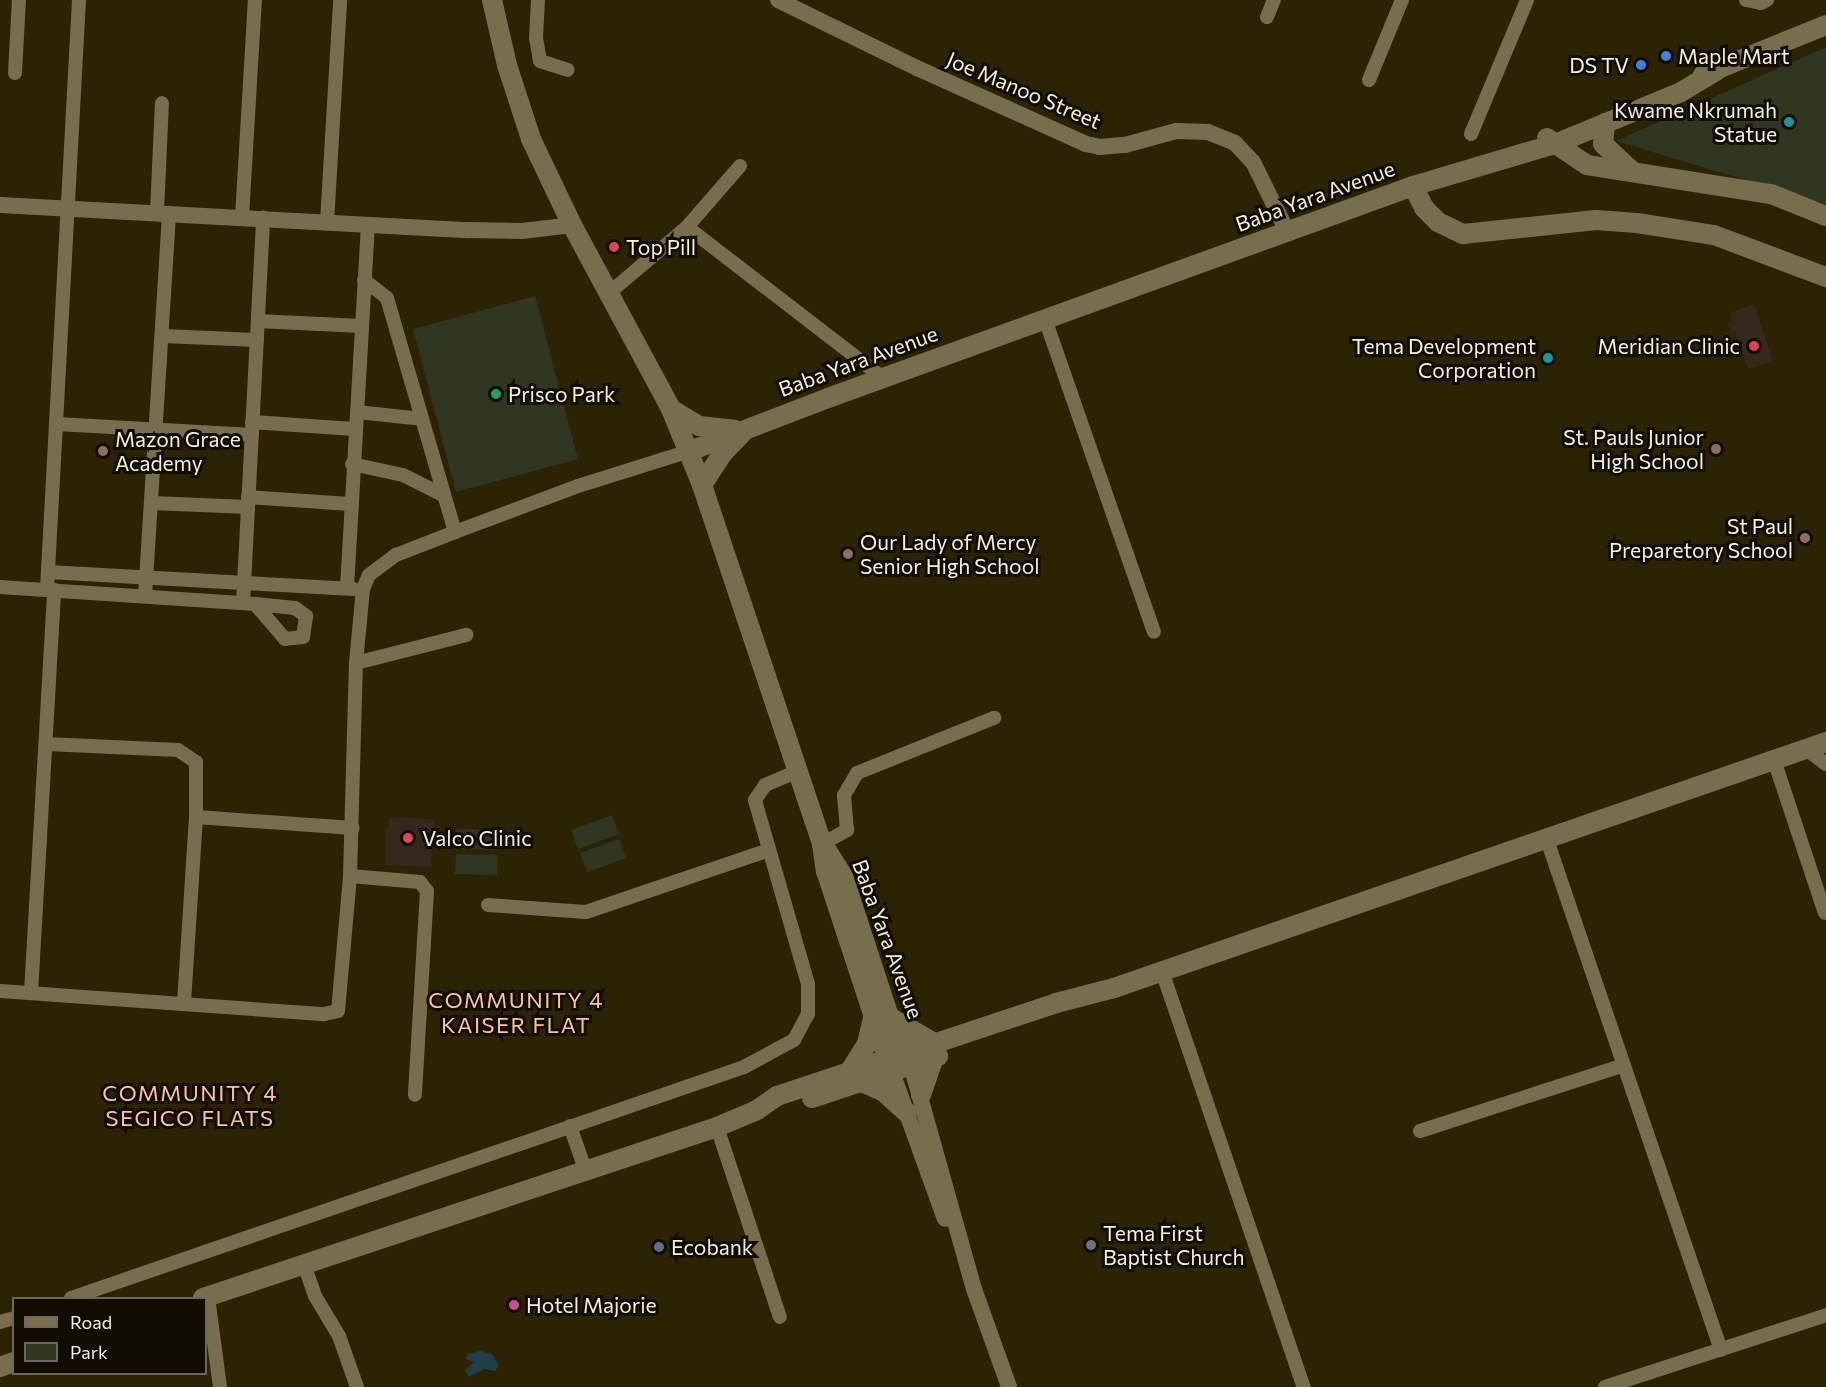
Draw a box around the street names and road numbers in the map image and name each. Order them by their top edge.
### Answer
street label: Joe Manoo Street [943,46,1105,134]
street label: Baba Yara Avenue [1232,155,1398,237]
street label: Baba Yara Avenue [775,320,941,402]
street label: Baba Yara Avenue [847,856,929,1022]

